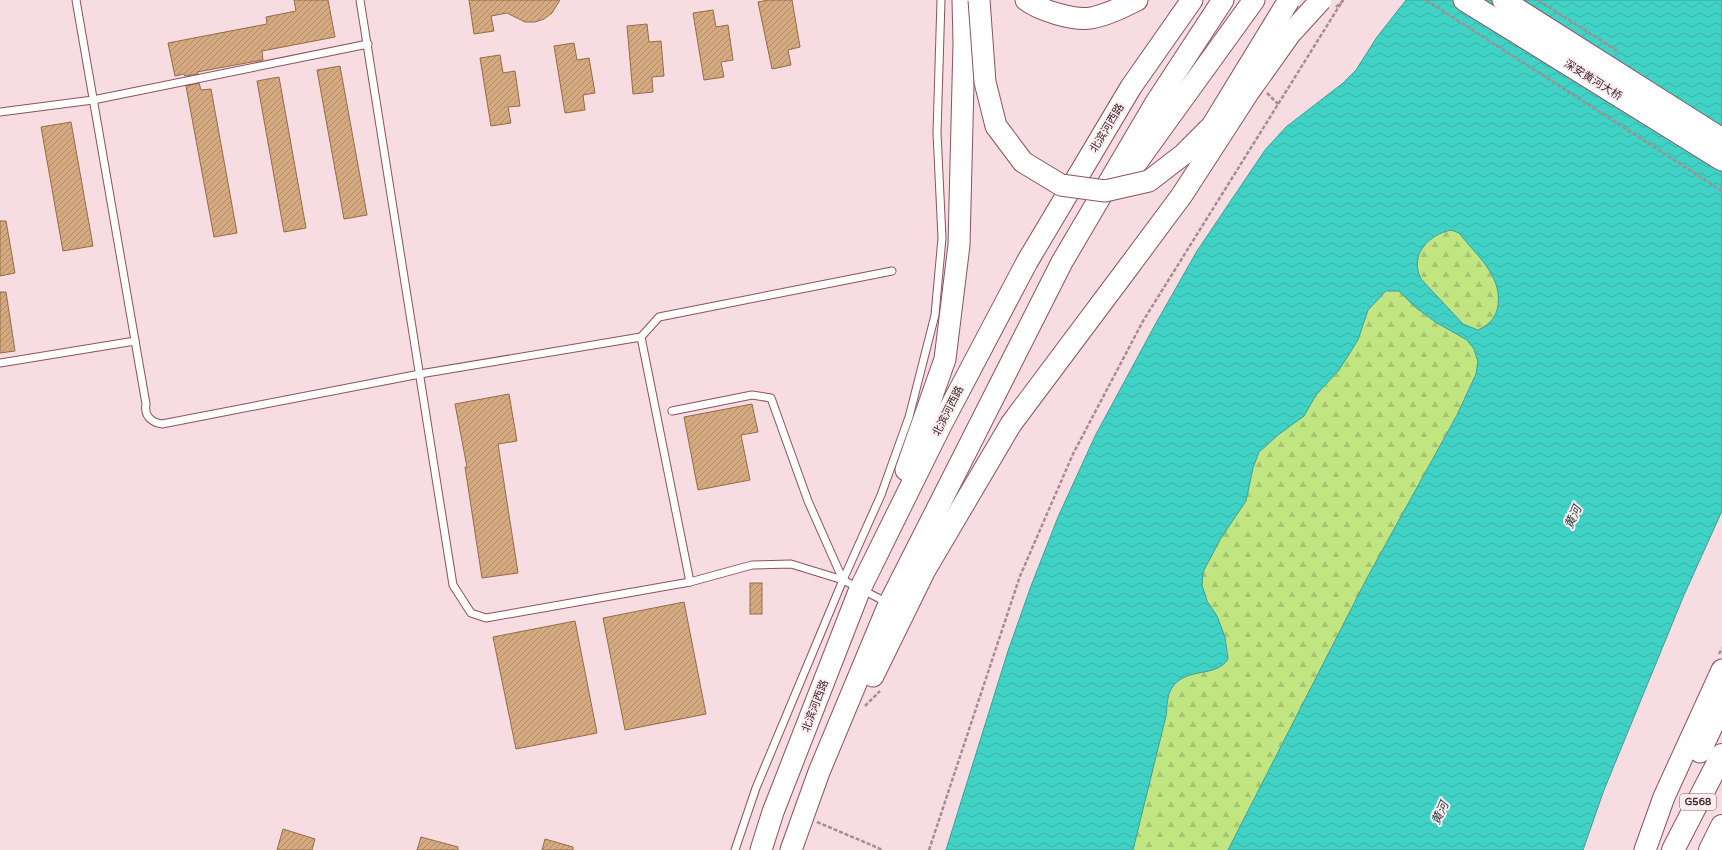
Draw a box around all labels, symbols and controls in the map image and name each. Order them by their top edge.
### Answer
street label: 深安黄河大桥 [1562,57,1624,103]
street label: 北滨河西路 [1087,101,1127,155]
street label: 北滨河西路 [930,384,966,438]
water label: 黄河 [1562,501,1585,531]
street label: 北滨河西路 [799,678,831,734]
road number: G568 [1680,794,1716,810]
water label: 黄河 [1429,797,1452,827]

